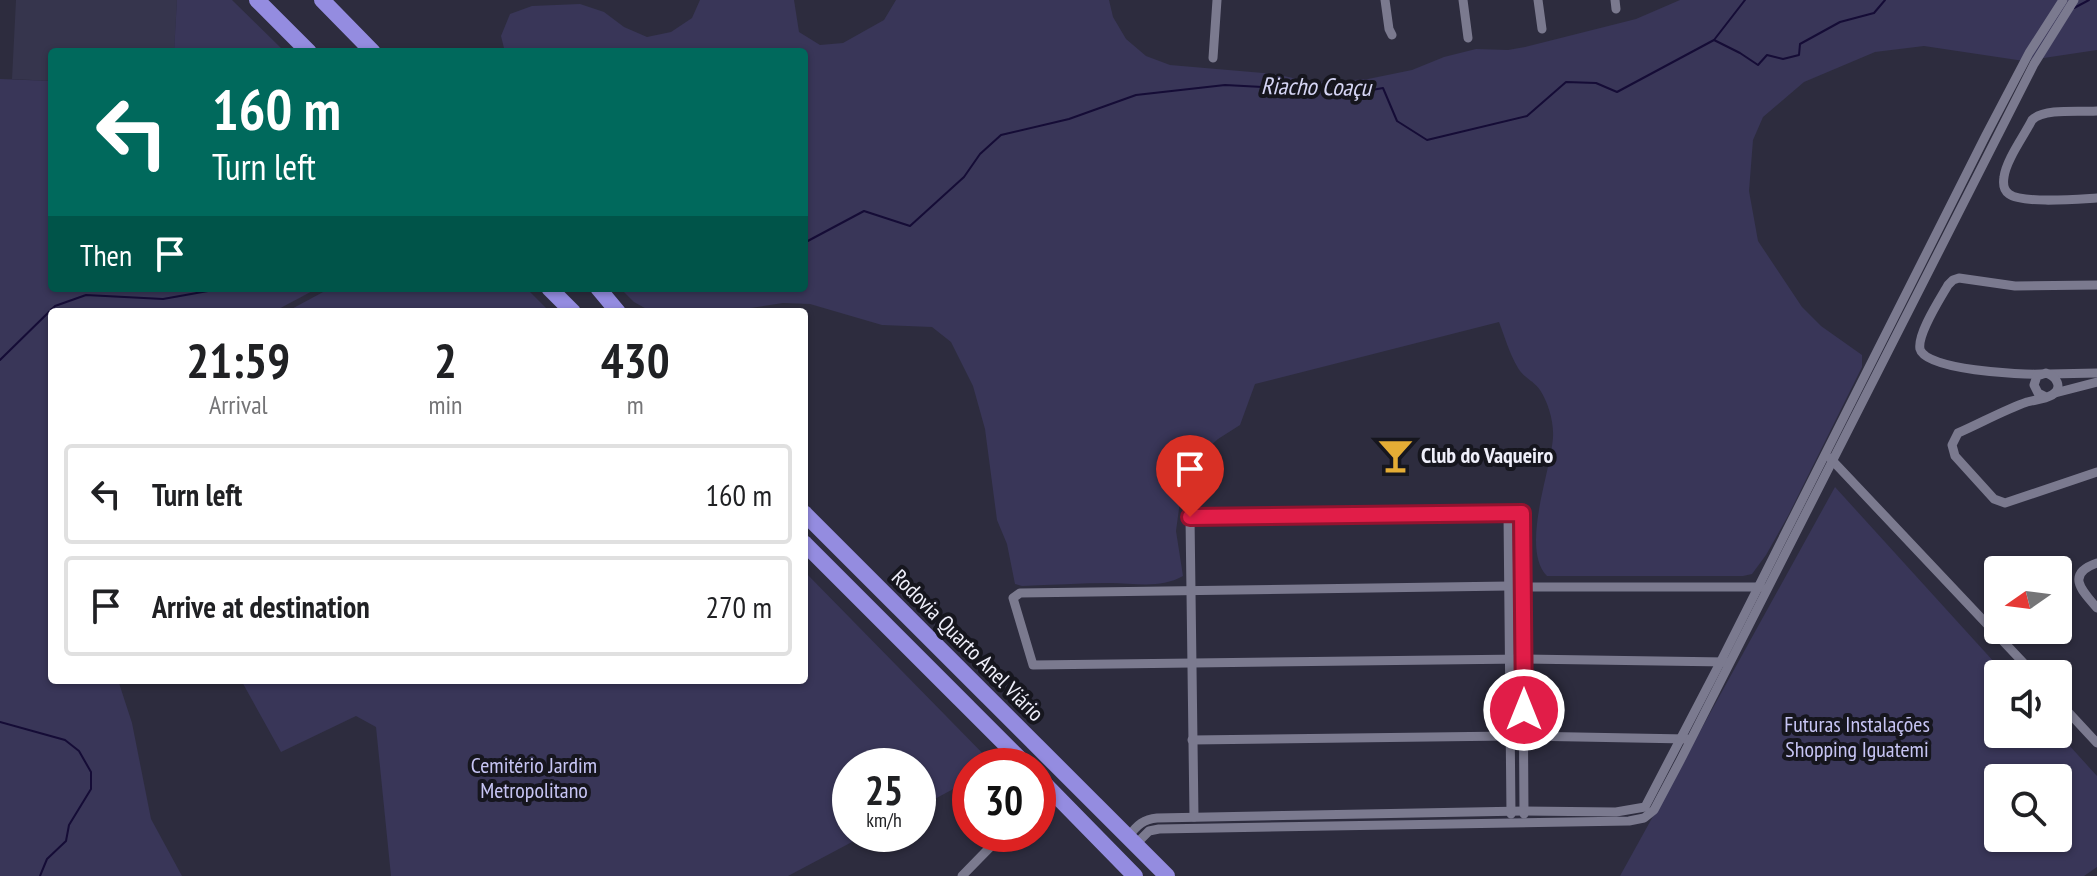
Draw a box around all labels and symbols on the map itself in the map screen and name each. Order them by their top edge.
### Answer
water label: Riacho Coaçu [1261,70,1373,103]
pin [1156,435,1224,517]
bar icon: Club do Vaqueiro [1376,436,1414,474]
place label: Club do Vaqueiro [1421,441,1553,469]
north arrow [1984,556,2072,644]
street label: Rodovia Quarto Anel Viário [886,563,1050,727]
position arrow [1482,668,1566,752]
park label: Futuras Instalações Shopping Iguatemi [1784,710,1930,763]
speed limit sign: 30 [952,748,1056,852]
park label: Cemitério Jardim Metropolitano [471,751,597,804]

